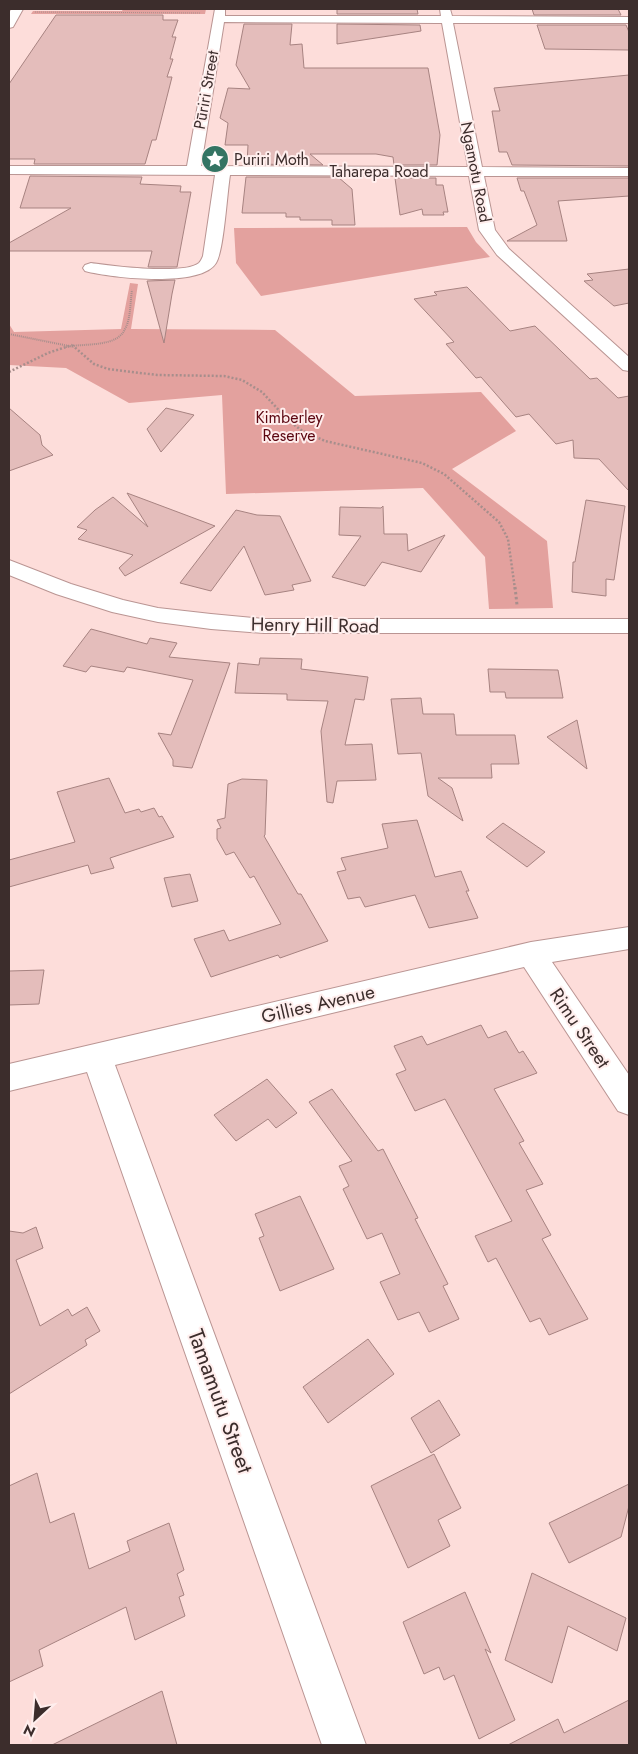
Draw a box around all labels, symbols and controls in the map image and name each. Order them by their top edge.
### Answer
street label: Pūriri Street [188,49,224,131]
street label: Ngamotu Road [455,120,497,224]
place icon: Puriri Moth [200,144,230,174]
place label: Puriri Moth [234,148,309,171]
street label: Taharepa Road [329,160,429,183]
park label: Kimberley Reserve [255,406,324,447]
street label: Henry Hill Road [251,610,379,640]
street label: Gillies Avenue [259,978,378,1030]
street label: Rimu Street [543,983,617,1074]
street label: Tamamutu Street [180,1325,262,1478]
north arrow [10,1694,60,1744]
text: N [20,1719,39,1742]

